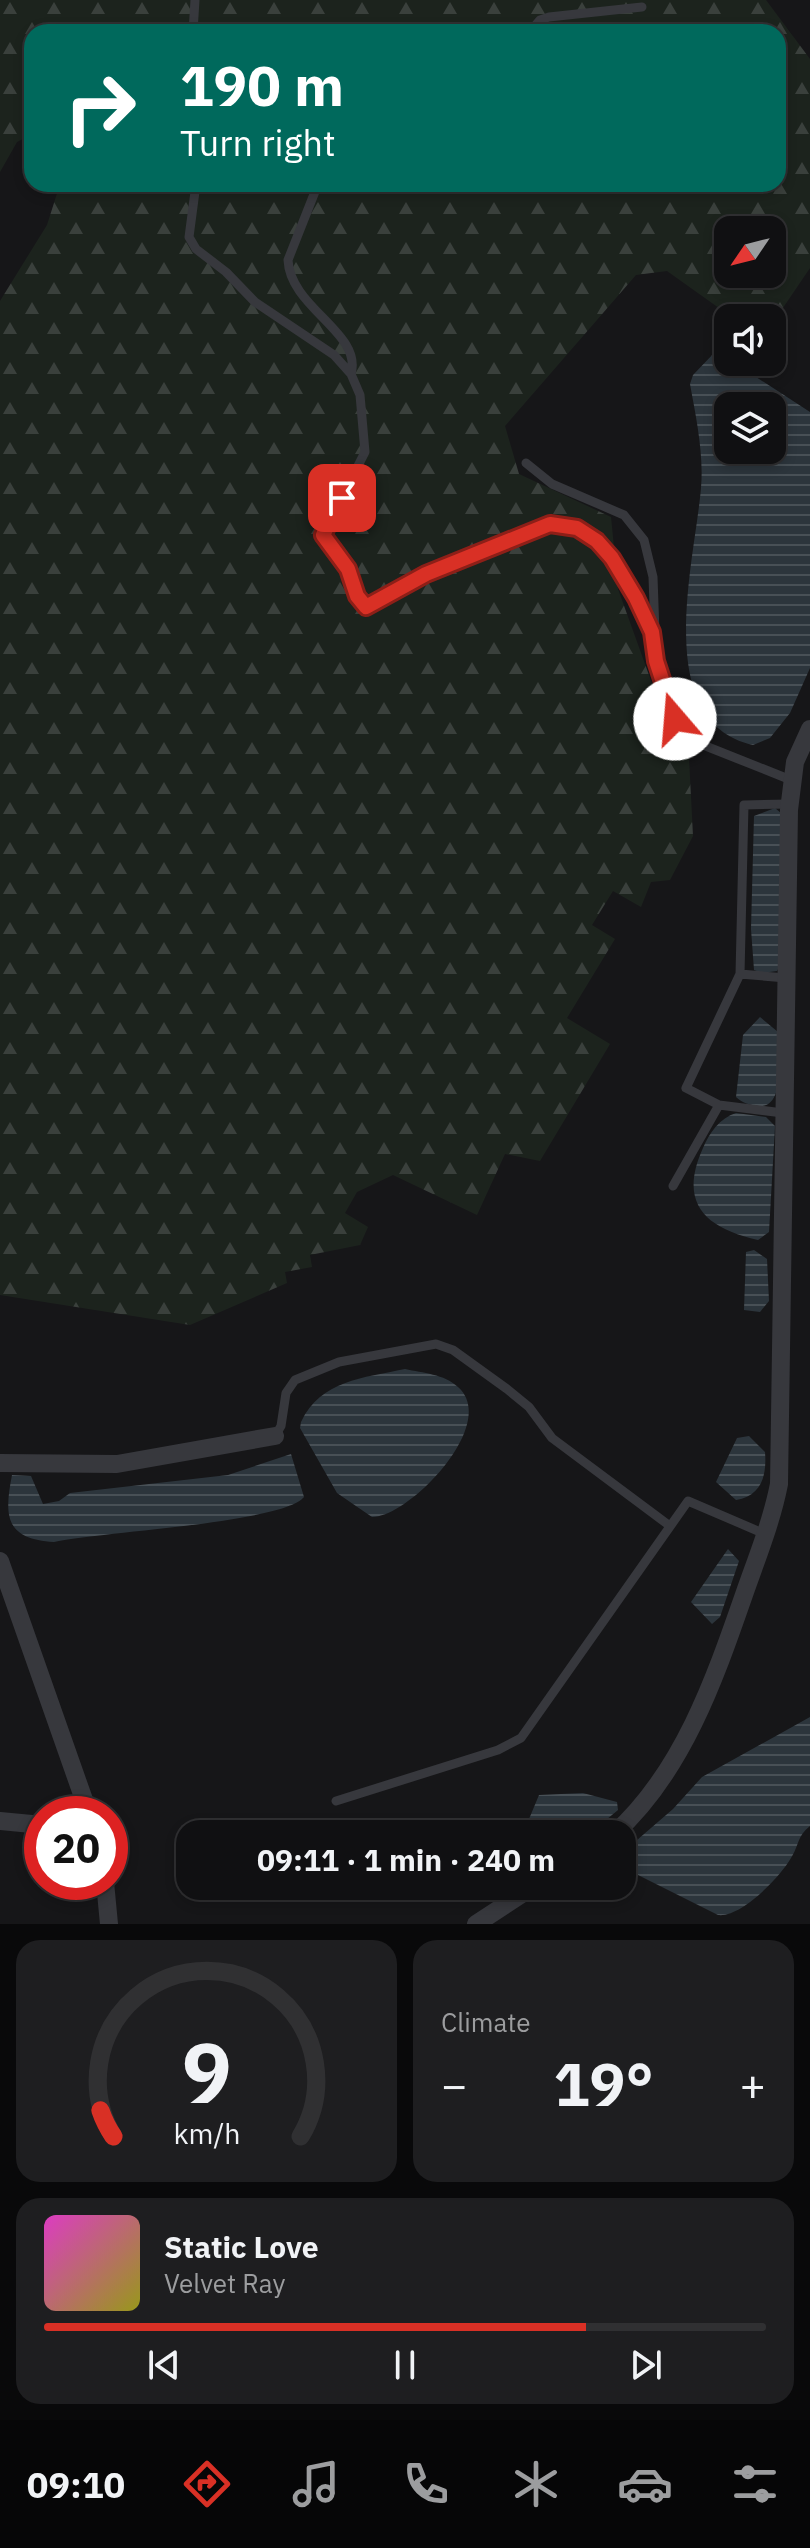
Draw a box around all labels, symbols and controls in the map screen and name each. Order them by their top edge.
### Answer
text: 190 m [180,49,344,121]
icon: right [48,56,152,160]
text: Turn right [180,119,336,166]
north arrow [714,216,786,288]
map controls [714,216,786,464]
button: sound [714,304,786,376]
button: layers [714,392,786,464]
pin [308,464,376,532]
icon: arrive [320,476,364,520]
position arrow [633,677,717,761]
speed limit sign: 20 [24,1796,128,1900]
text: 09:11 · 1 min · 240 m [257,1840,555,1879]
text: Climate [441,2005,531,2039]
text: 9 [182,2018,231,2126]
text: 19° [553,2044,654,2123]
text: − [441,2056,467,2113]
text: + [740,2056,766,2113]
text: km/h [173,2115,240,2152]
text: Static Love [164,2227,319,2266]
text: Velvet Ray [164,2266,285,2300]
icon: previous [142,2343,186,2387]
icon: pause [383,2343,427,2387]
icon: next [624,2343,668,2387]
icon: directions [179,2456,235,2512]
icon: music [288,2456,344,2512]
icon: phone [398,2456,454,2512]
icon: climate [508,2456,564,2512]
icon: car [617,2456,673,2512]
icon: filters [727,2456,783,2512]
text: 09:10 [27,2461,125,2508]

